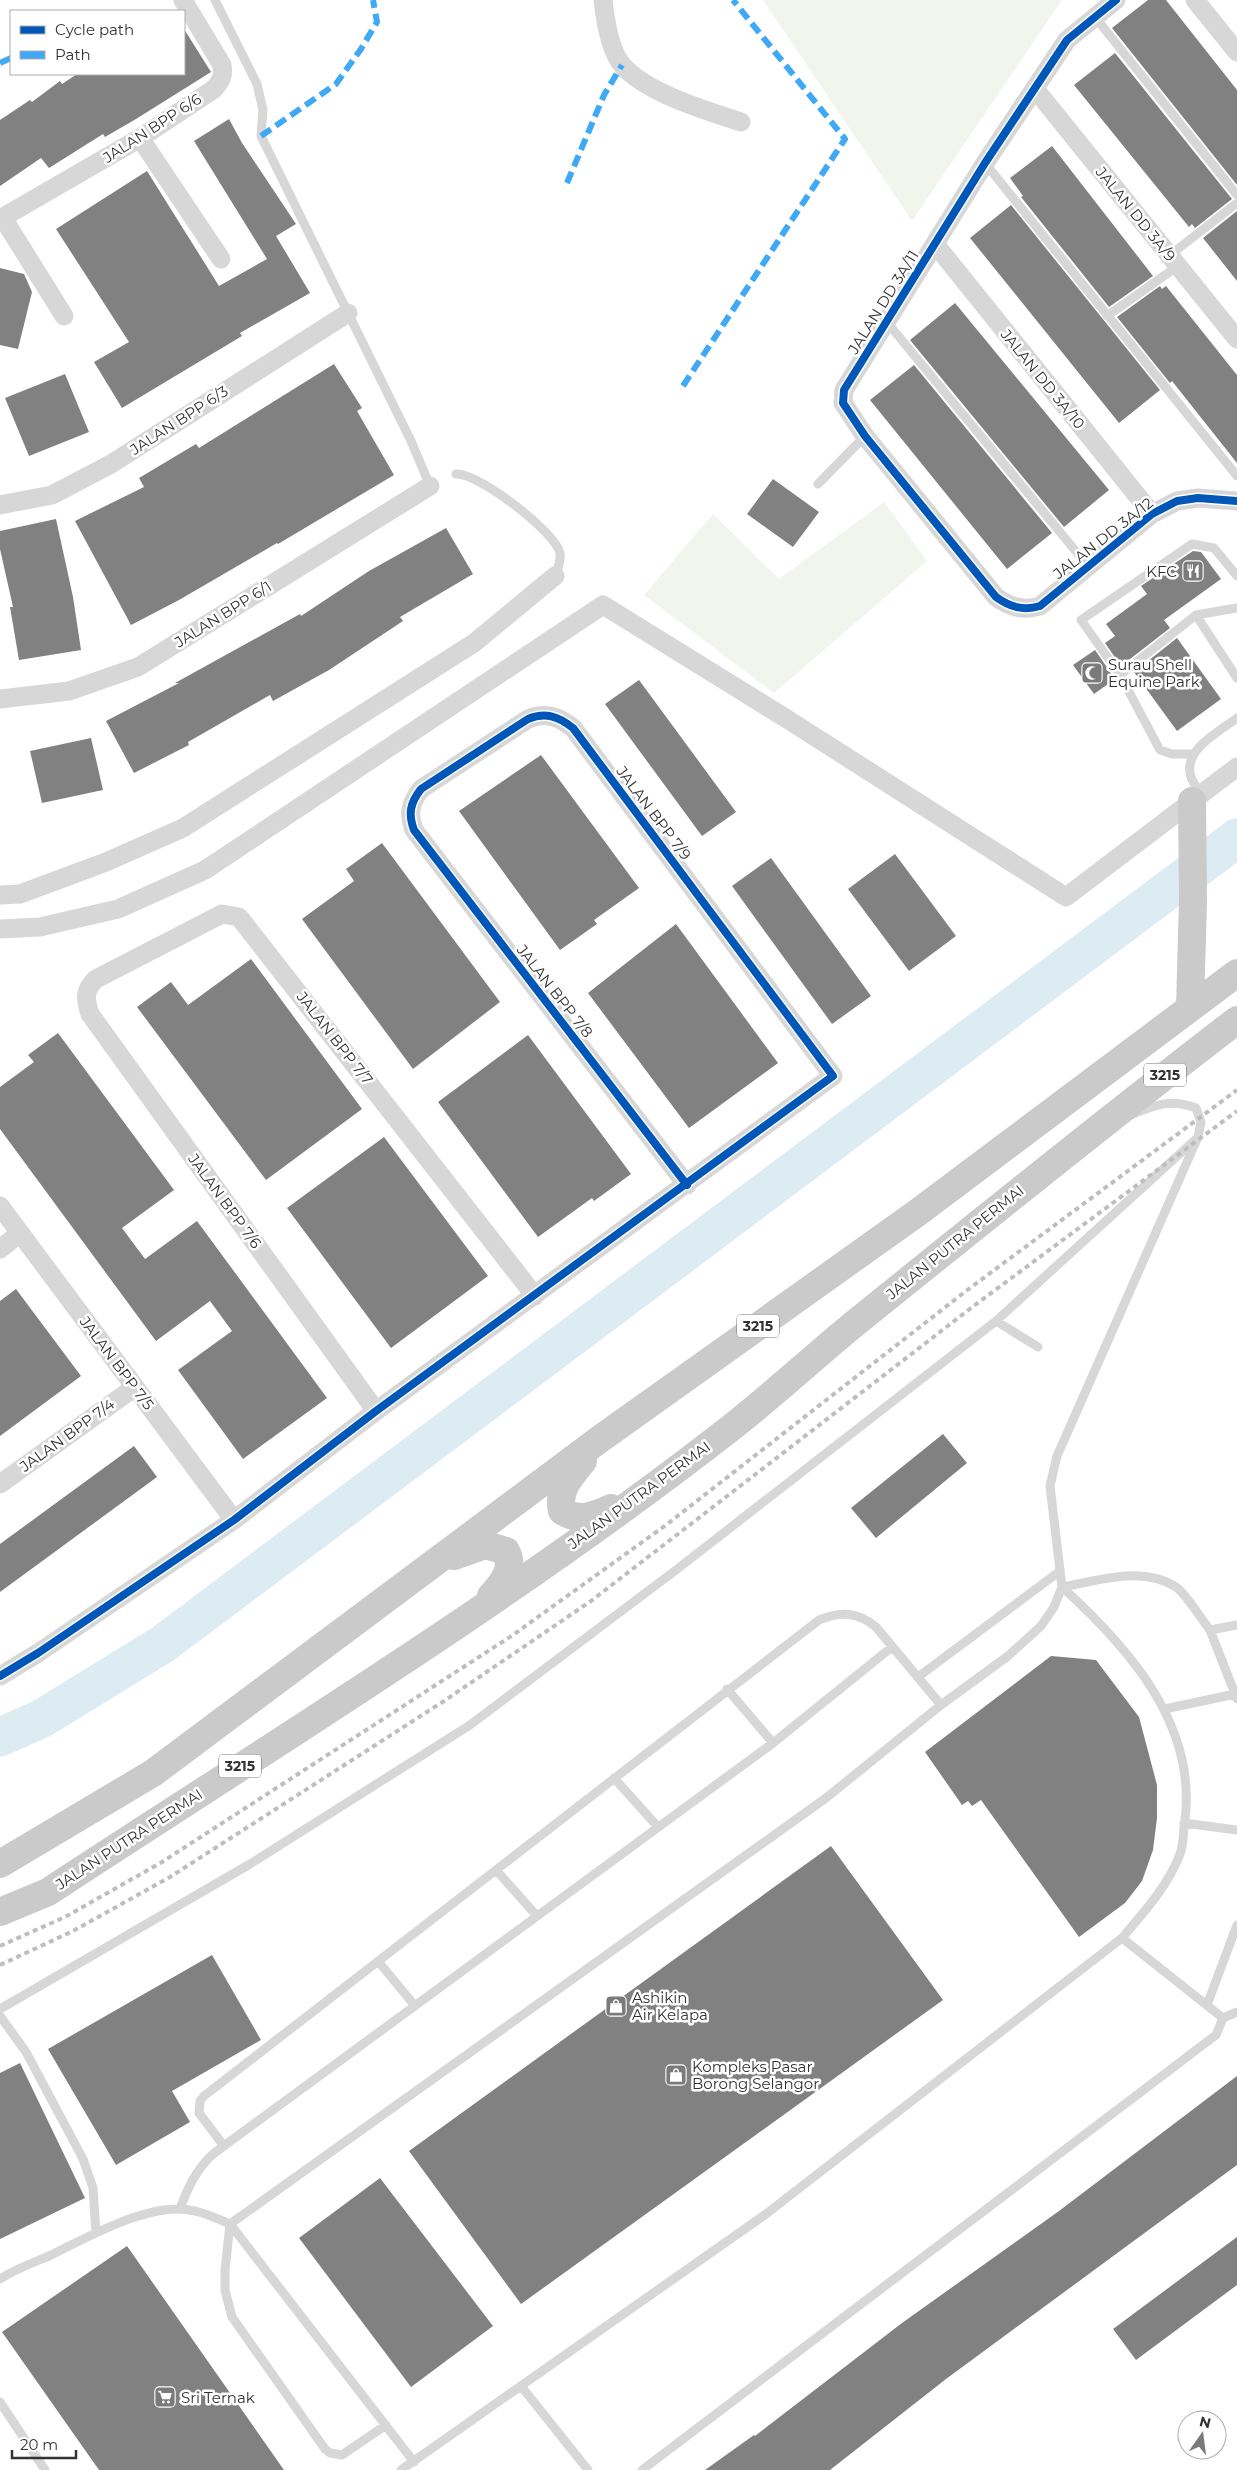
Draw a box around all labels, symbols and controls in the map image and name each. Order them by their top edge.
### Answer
legend [10,10,185,75]
text: Cycle path [55,20,134,39]
text: Path [55,45,91,64]
street label: JALAN BPP 6/6 [98,89,205,167]
street label: JALAN DD 3A/9 [1091,162,1180,265]
street label: JALAN DD 3A/11 [843,247,922,358]
street label: JALAN DD 3A/10 [996,324,1089,433]
street label: JALAN BPP 6/3 [126,381,232,459]
street label: JALAN DD 3A/12 [1048,493,1157,584]
restaurant icon: KFC [1181,559,1205,583]
place label: KFC [1146,562,1177,581]
street label: JALAN BPP 6/1 [170,577,275,652]
place label: Surau Shell Equine Park [1108,655,1200,691]
mosque icon: Surau Shell Equine Park [1080,661,1104,685]
street label: JALAN BPP 7/9 [612,761,696,864]
street label: JALAN BPP 7/8 [512,940,597,1041]
street label: JALAN BPP 7/7 [292,987,377,1088]
road number: 3215 [1144,1064,1186,1086]
street label: JALAN BPP 7/6 [184,1149,266,1252]
street label: JALAN PUTRA PERMAI [882,1181,1028,1304]
street label: JALAN BPP 7/5 [75,1312,158,1413]
road number: 3215 [737,1314,779,1338]
street label: JALAN BPP 7/4 [15,1394,118,1476]
street label: JALAN PUTRA PERMAI [563,1437,714,1554]
road number: 3215 [219,1754,261,1778]
street label: JALAN PUTRA PERMAI [51,1784,206,1894]
place label: Ashikin Air Kelapa [632,1988,708,2024]
shop icon: Ashikin Air Kelapa [604,1994,628,2018]
place label: Kompleks Pasar Borong Selangor [692,2057,819,2093]
shop icon: Kompleks Pasar Borong Selangor [664,2063,688,2087]
supermarket icon: Sri Ternak [153,2385,177,2409]
place label: Sri Ternak [181,2388,255,2407]
north arrow [1177,2410,1227,2460]
text: N [1197,2412,1213,2432]
scale bar [12,2428,76,2460]
text: 20 m [20,2435,58,2454]

